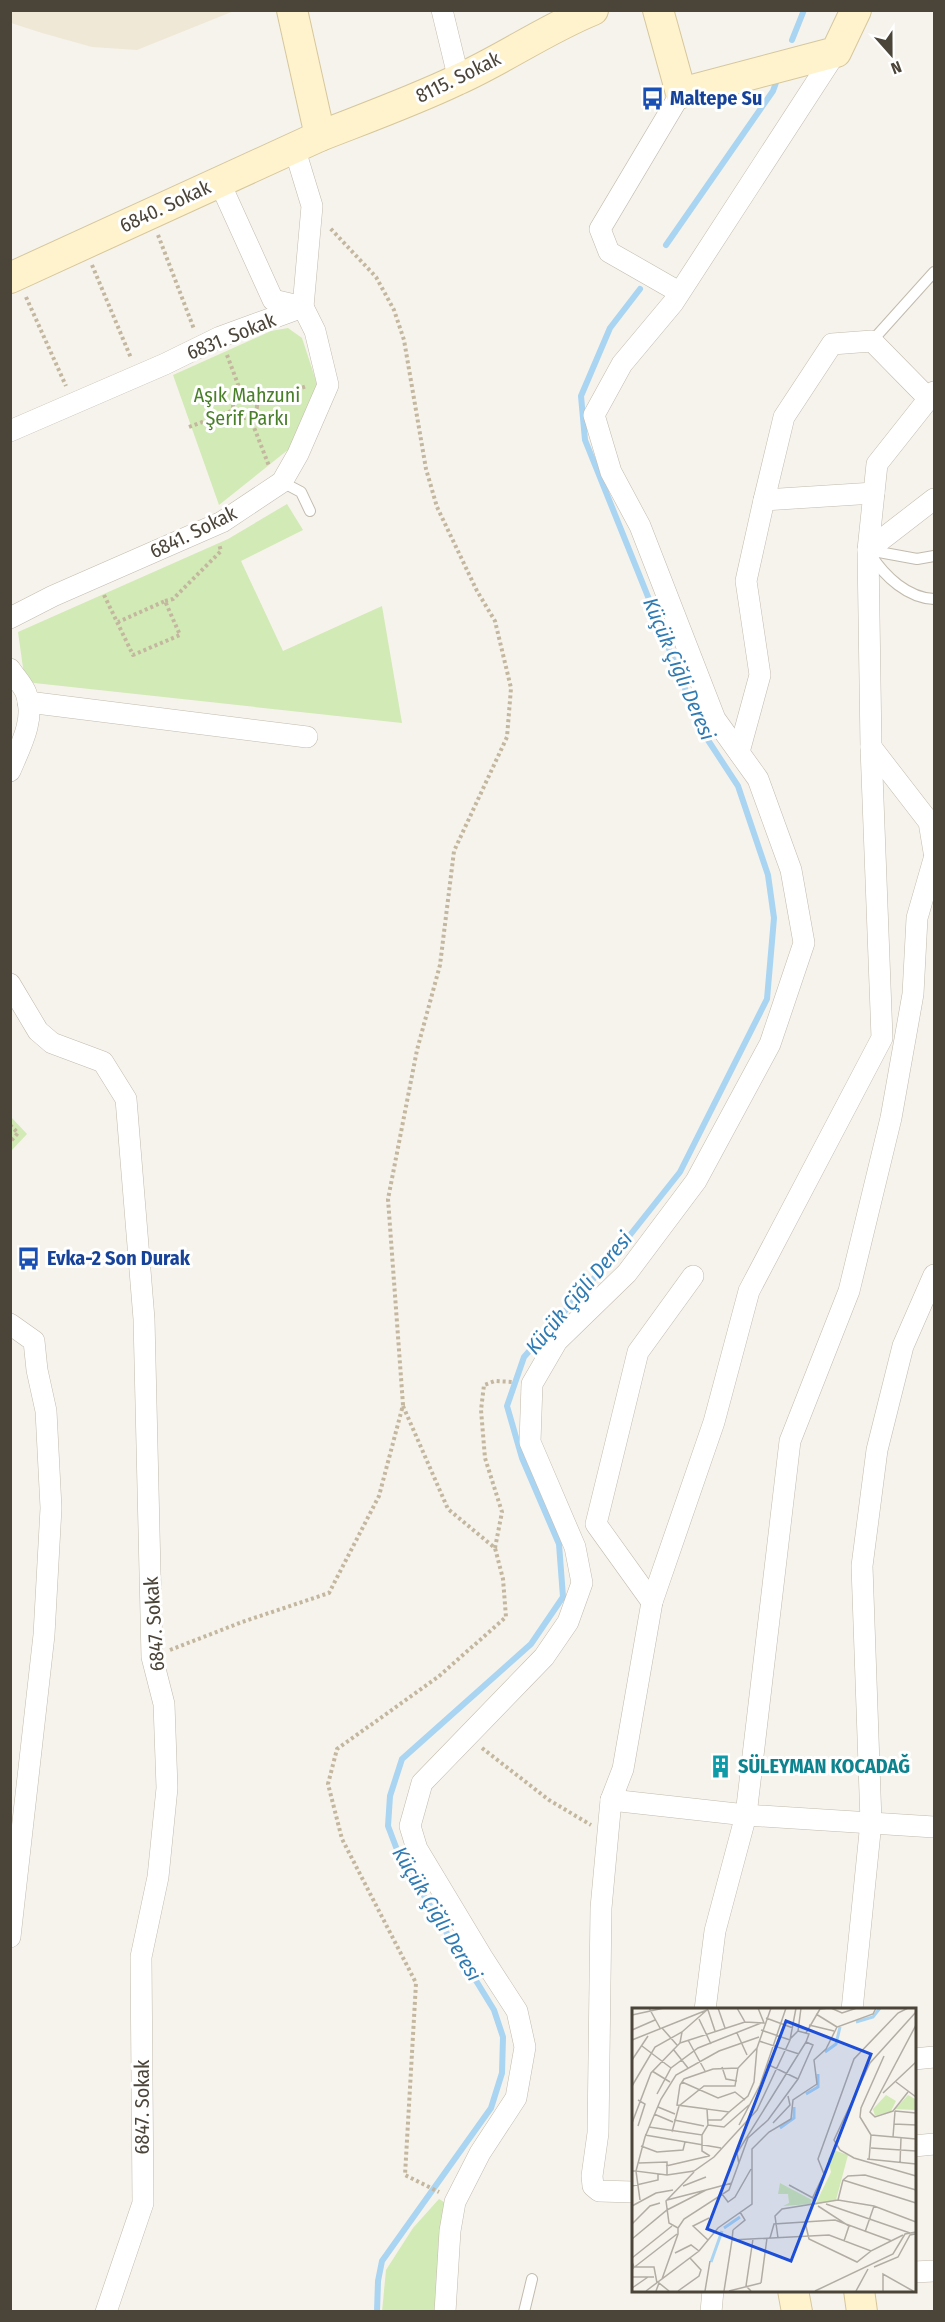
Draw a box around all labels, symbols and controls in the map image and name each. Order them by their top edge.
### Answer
north arrow [861,24,921,84]
street label: 8115. Sokak [412,46,505,108]
text: N [888,57,904,78]
bus stop icon: Maltepe Su [639,85,665,111]
place label: Maltepe Su [670,86,762,110]
street label: 6840. Sokak [116,174,215,237]
street label: 6831. Sokak [183,307,280,365]
park label: Aşık Mahzuni Şerif Parkı [194,383,300,431]
street label: 6841. Sokak [146,500,241,563]
water label: Küçük Çiğli Deresi [637,594,721,745]
water label: Küçük Çiğli Deresi [520,1226,638,1360]
bus stop icon: Evka-2 Son Durak [16,1245,42,1271]
place label: Evka-2 Son Durak [47,1246,191,1270]
street label: 6847. Sokak [139,1575,169,1672]
building icon: SÜLEYMAN KOCADAĞ [707,1753,733,1779]
place label: SÜLEYMAN KOCADAĞ [738,1753,910,1778]
water label: Küçük Çiğli Deresi [387,1842,488,1987]
inset map [632,2008,915,2292]
street label: 6847. Sokak [130,2059,154,2154]

